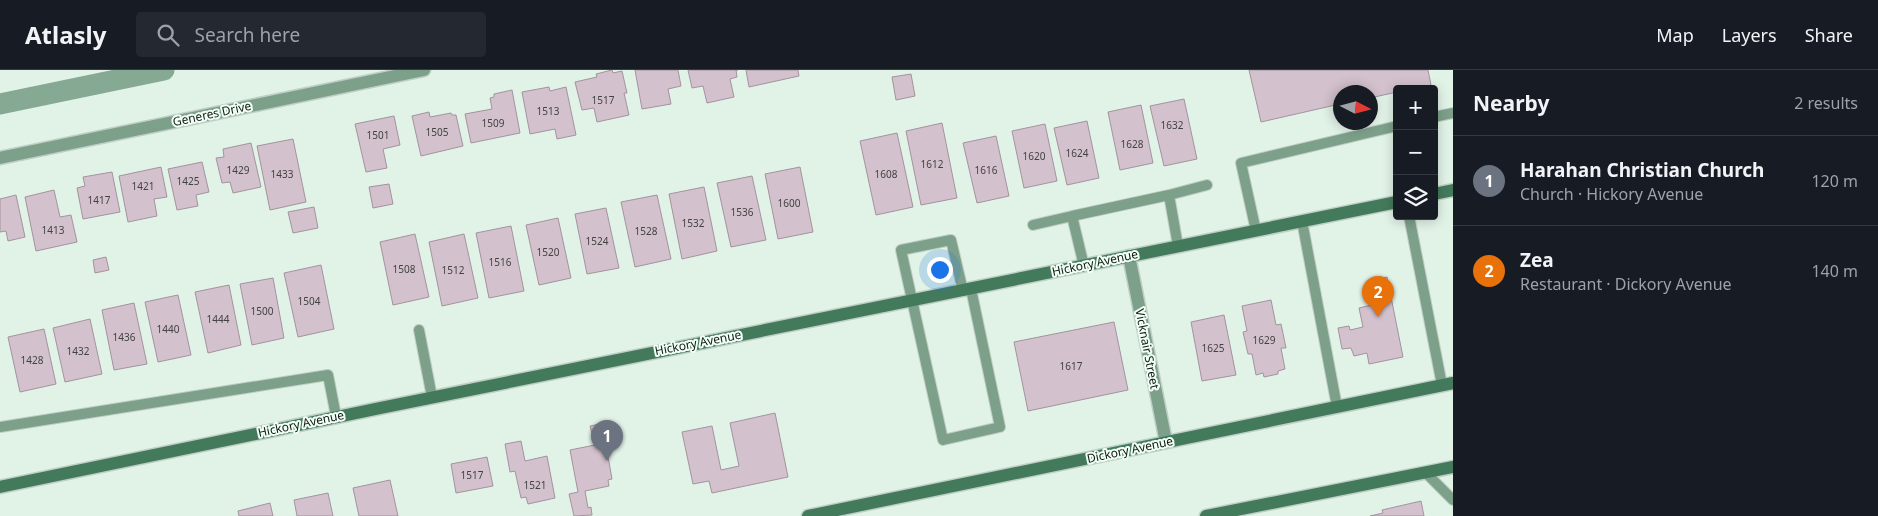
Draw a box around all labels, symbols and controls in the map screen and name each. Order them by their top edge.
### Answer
search box [136,12,486,57]
text: Atlasly [25,18,106,51]
icon: search [154,21,182,49]
text: Search here [194,22,300,48]
text: Map [1656,23,1694,47]
text: Layers [1722,23,1777,47]
text: Share [1805,23,1853,47]
north arrow [1333,85,1378,130]
map controls [1393,85,1438,220]
button: + [1393,85,1438,130]
text: Nearby [1473,89,1549,117]
text: 2 results [1794,92,1858,114]
house number: 1517 [592,93,615,107]
street label: Generes Drive [171,97,253,130]
house number: 1513 [537,104,560,118]
house number: 1509 [482,116,505,130]
house number: 1632 [1161,118,1184,132]
house number: 1505 [426,125,449,139]
house number: 1501 [367,128,389,142]
button: − [1393,130,1438,175]
house number: 1628 [1121,137,1144,151]
house number: 1624 [1066,146,1089,160]
house number: 1620 [1023,149,1046,163]
house number: 1612 [921,157,944,171]
text: Harahan Christian Church [1520,157,1764,183]
house number: 1429 [227,163,250,177]
house number: 1616 [975,163,998,177]
house number: 1433 [271,167,294,181]
house number: 1608 [875,167,898,181]
text: 1 [1484,170,1494,192]
text: 120 m [1811,170,1858,192]
house number: 1425 [177,174,200,188]
button: layers [1393,175,1438,220]
house number: 1421 [132,179,154,193]
text: Church · Hickory Avenue [1520,183,1703,205]
house number: 1417 [88,193,111,207]
house number: 1600 [778,196,801,210]
house number: 1536 [731,205,754,219]
house number: 1532 [682,216,705,230]
house number: 1413 [42,223,65,237]
house number: 1528 [635,224,658,238]
house number: 1524 [586,234,609,248]
house number: 1520 [537,245,560,259]
street label: Hickory Avenue [1050,245,1140,280]
text: Zea [1520,247,1554,273]
house number: 1516 [489,255,512,269]
your location [927,257,953,283]
text: 2 [1484,260,1494,282]
text: 140 m [1811,260,1858,282]
house number: 1508 [393,262,416,276]
house number: 1512 [442,263,465,277]
text: Restaurant · Dickory Avenue [1520,273,1732,295]
pin: 2 [1362,276,1394,317]
house number: 1504 [298,294,321,308]
house number: 1500 [251,304,274,318]
street label: Vicknair Street [1131,307,1164,391]
house number: 1444 [207,312,230,326]
house number: 1440 [157,322,180,336]
street label: Hickory Avenue [653,326,743,359]
house number: 1436 [113,330,136,344]
house number: 1629 [1253,333,1276,347]
house number: 1625 [1202,341,1225,355]
house number: 1432 [67,344,90,358]
house number: 1428 [21,353,44,367]
house number: 1617 [1060,359,1083,373]
street label: Hickory Avenue [256,406,346,441]
pin: 1 [591,420,623,461]
street label: Dickory Avenue [1085,432,1175,467]
house number: 1517 [461,468,484,482]
house number: 1521 [524,478,546,492]

